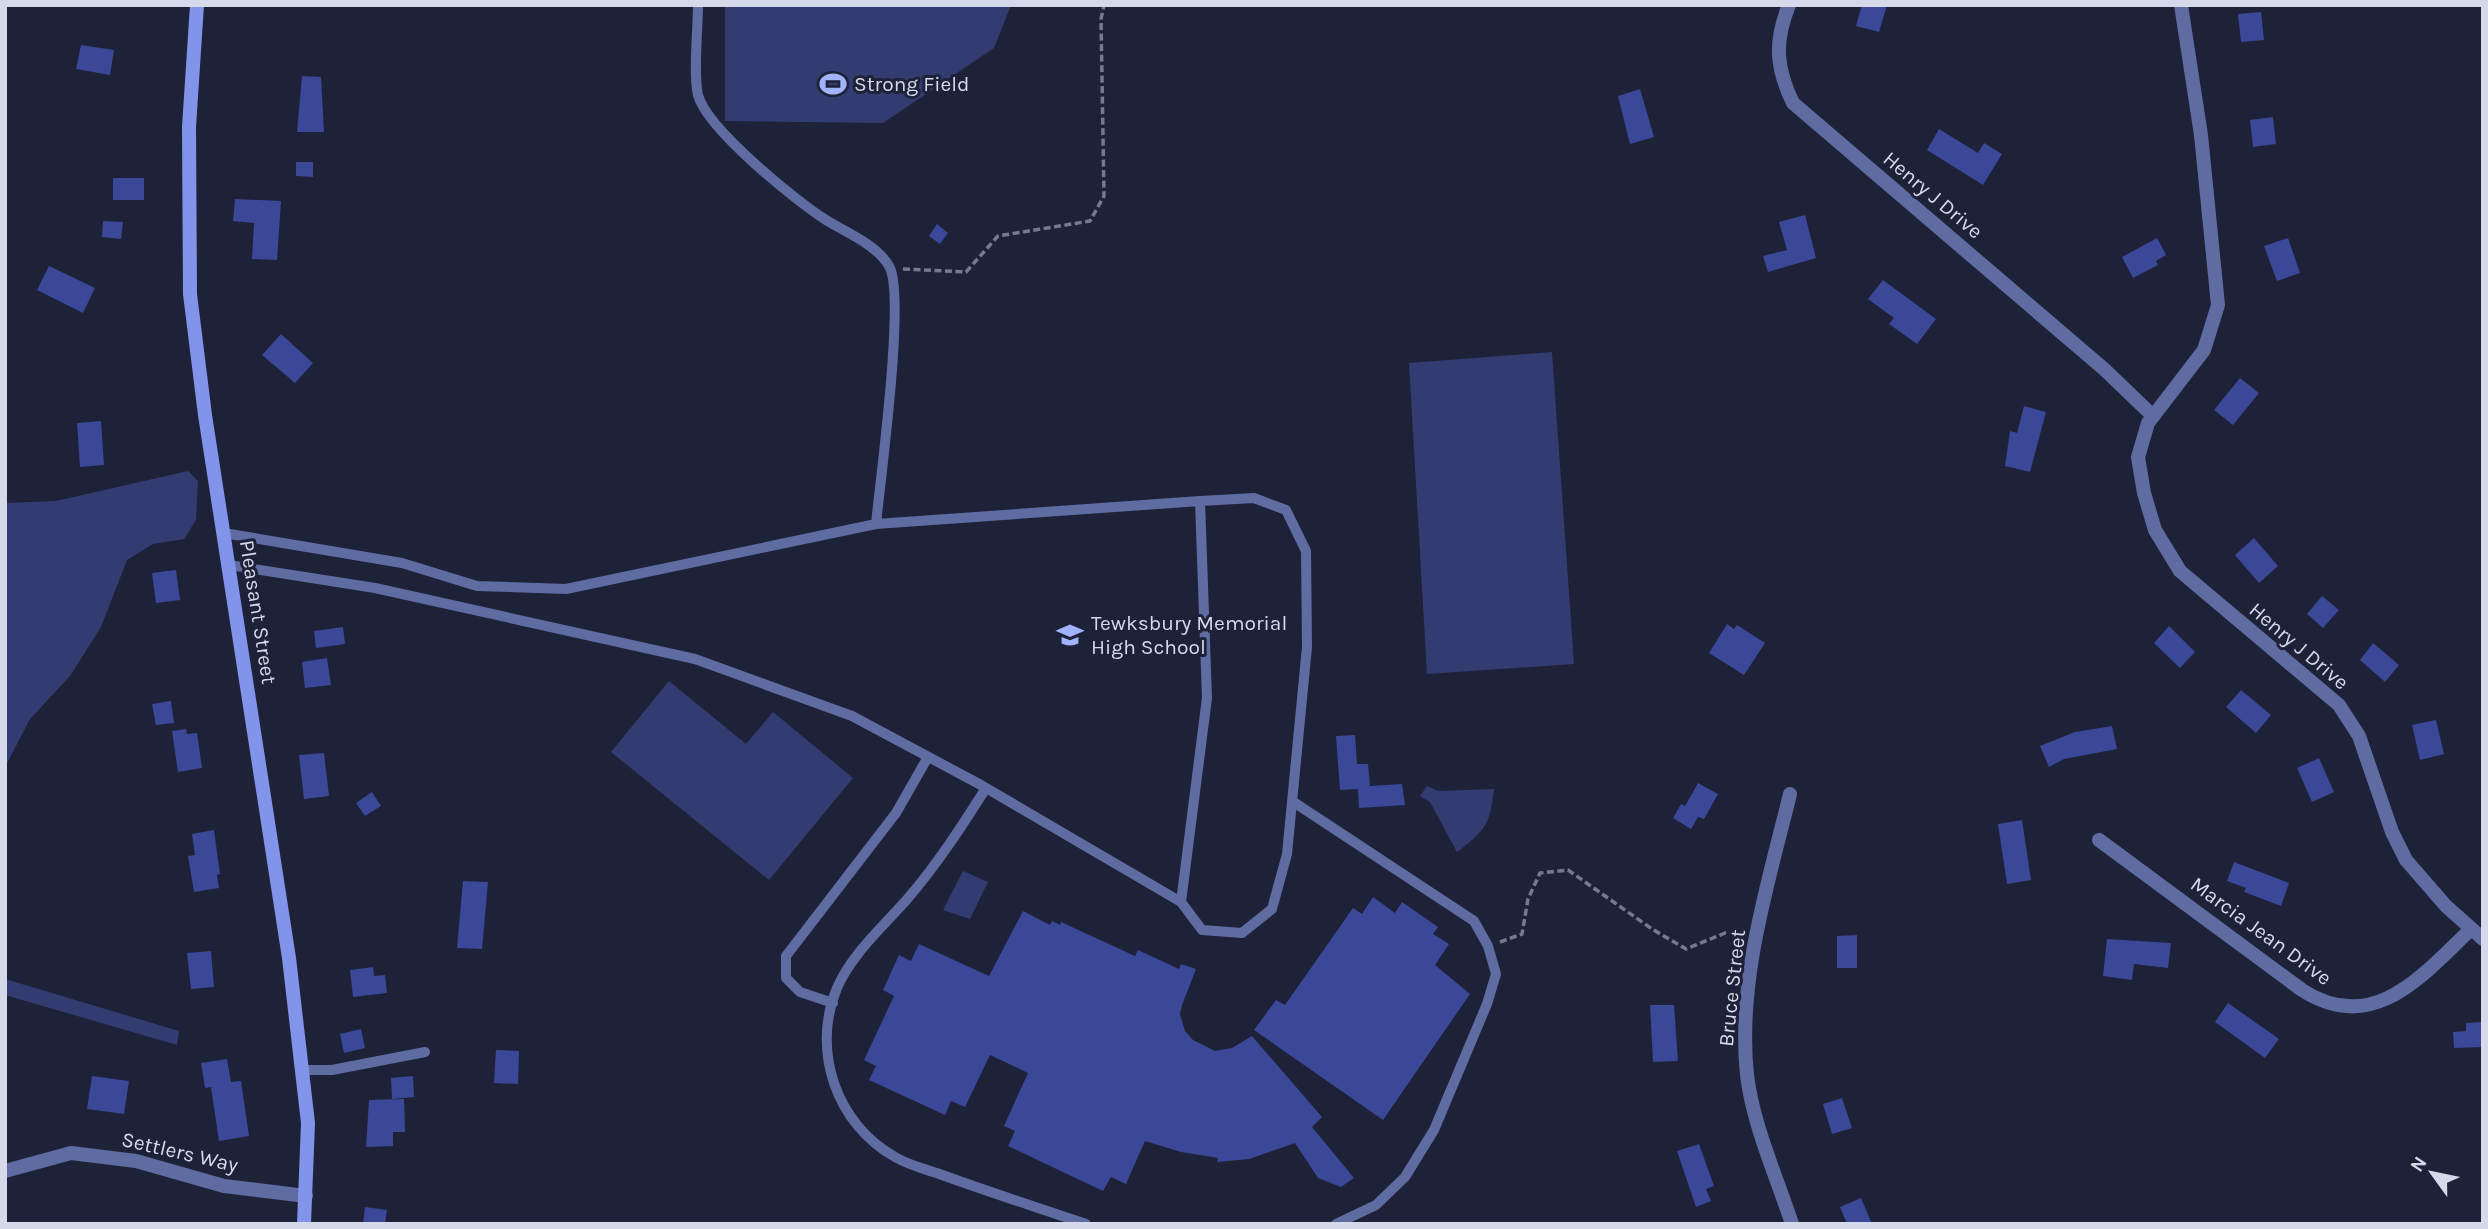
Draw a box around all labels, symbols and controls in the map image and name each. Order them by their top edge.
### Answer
sports icon: Strong Field [818,69,848,99]
place label: Strong Field [854,72,970,96]
street label: Henry J Drive [1878,146,1988,244]
street label: Pleasant Street [235,538,281,686]
street label: Henry J Drive [2244,597,2354,695]
place label: Tewksbury Memorial High School [1091,611,1287,659]
school or university icon: Tewksbury Memorial High School [1055,620,1085,650]
street label: Marcia Jean Drive [2186,872,2336,990]
street label: Bruce Street [1714,928,1750,1048]
street label: Settlers Way [119,1127,241,1177]
north arrow [2397,1138,2467,1208]
text: N [2406,1153,2432,1176]

